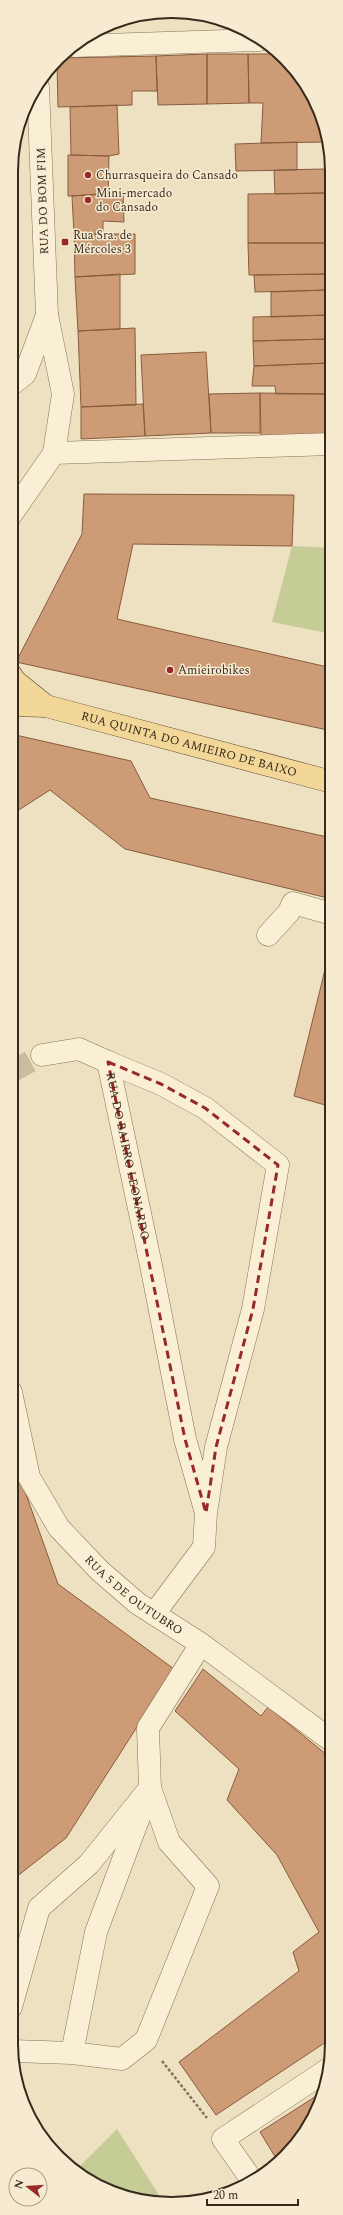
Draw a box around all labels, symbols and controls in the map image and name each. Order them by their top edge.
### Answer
street label: RUA DO BOM FIM [32,147,54,255]
place label: Churrasqueira do Cansado [96,166,238,185]
marker: Churrasqueira do Cansado [83,170,93,180]
place label: Mini-mercado do Cansado [96,184,172,217]
marker: Mini-mercado do Cansado [83,195,93,205]
place label: Rua Sra. de Mércoles 3 [73,226,132,259]
marker: Rua Sra. de Mércoles 3 [60,237,70,247]
place label: Amieirobikes [178,661,250,680]
marker: Amieirobikes [165,665,175,675]
street label: RUA QUINTA DO AMIEIRO DE BAIXO [79,706,299,782]
street label: RUA DO BAIRRO LEONARDO [101,1071,155,1242]
street label: RUA 5 DE OUTUBRO [80,1551,187,1640]
north arrow [8,2167,48,2207]
text: N [9,2177,28,2191]
scale bar [207,2181,298,2207]
text: 20 m [213,2186,238,2205]

